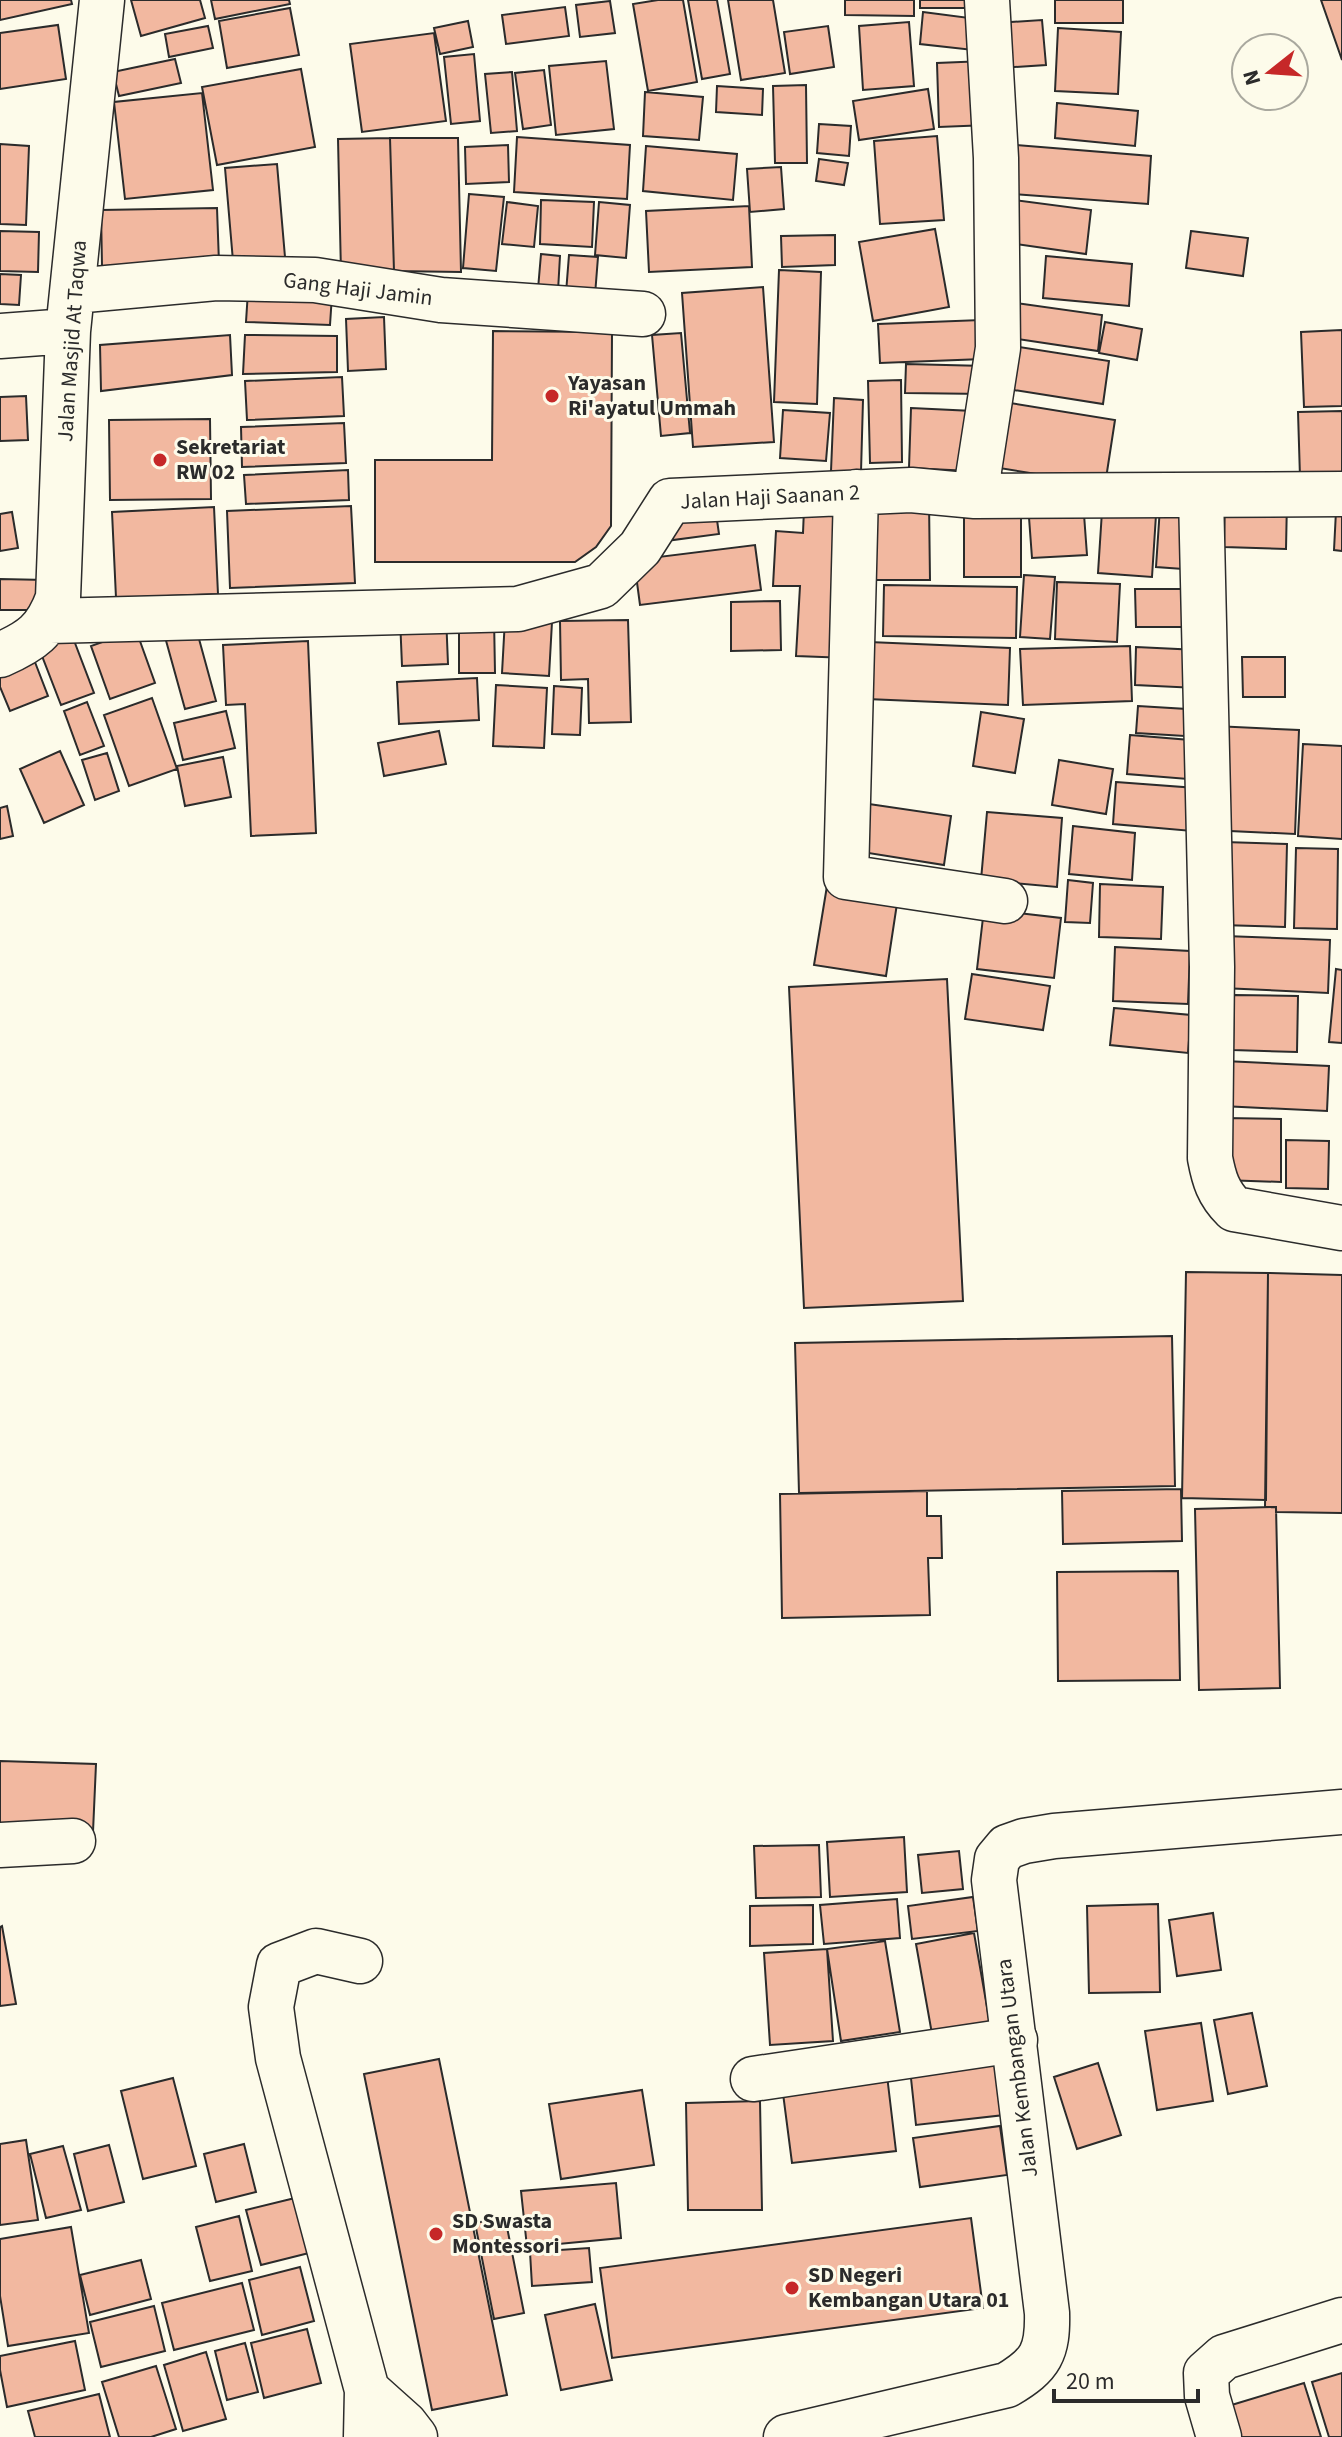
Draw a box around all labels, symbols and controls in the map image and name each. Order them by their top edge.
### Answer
north arrow [1230,32,1310,112]
text: N [1234,66,1269,89]
street label: Jalan Masjid At Taqwa [49,239,95,443]
street label: Gang Haji Jamin [282,264,434,314]
place label: Yayasan Ri'ayatul Ummah [567,367,736,424]
marker: Yayasan Ri'ayatul Ummah [543,387,561,405]
place label: Sekretariat RW 02 [176,431,286,488]
marker: Sekretariat RW 02 [151,451,169,469]
street label: Jalan Haji Saanan 2 [679,476,861,518]
street label: Jalan Kembangan Utara [988,1957,1046,2179]
place label: SD Swasta Montessori [452,2205,560,2262]
marker: SD Swasta Montessori [427,2225,445,2243]
place label: SD Negeri Kembangan Utara 01 [808,2259,1009,2316]
marker: SD Negeri Kembangan Utara 01 [783,2279,801,2297]
scale bar [1054,2353,1198,2403]
text: 20 m [1066,2364,1115,2399]

